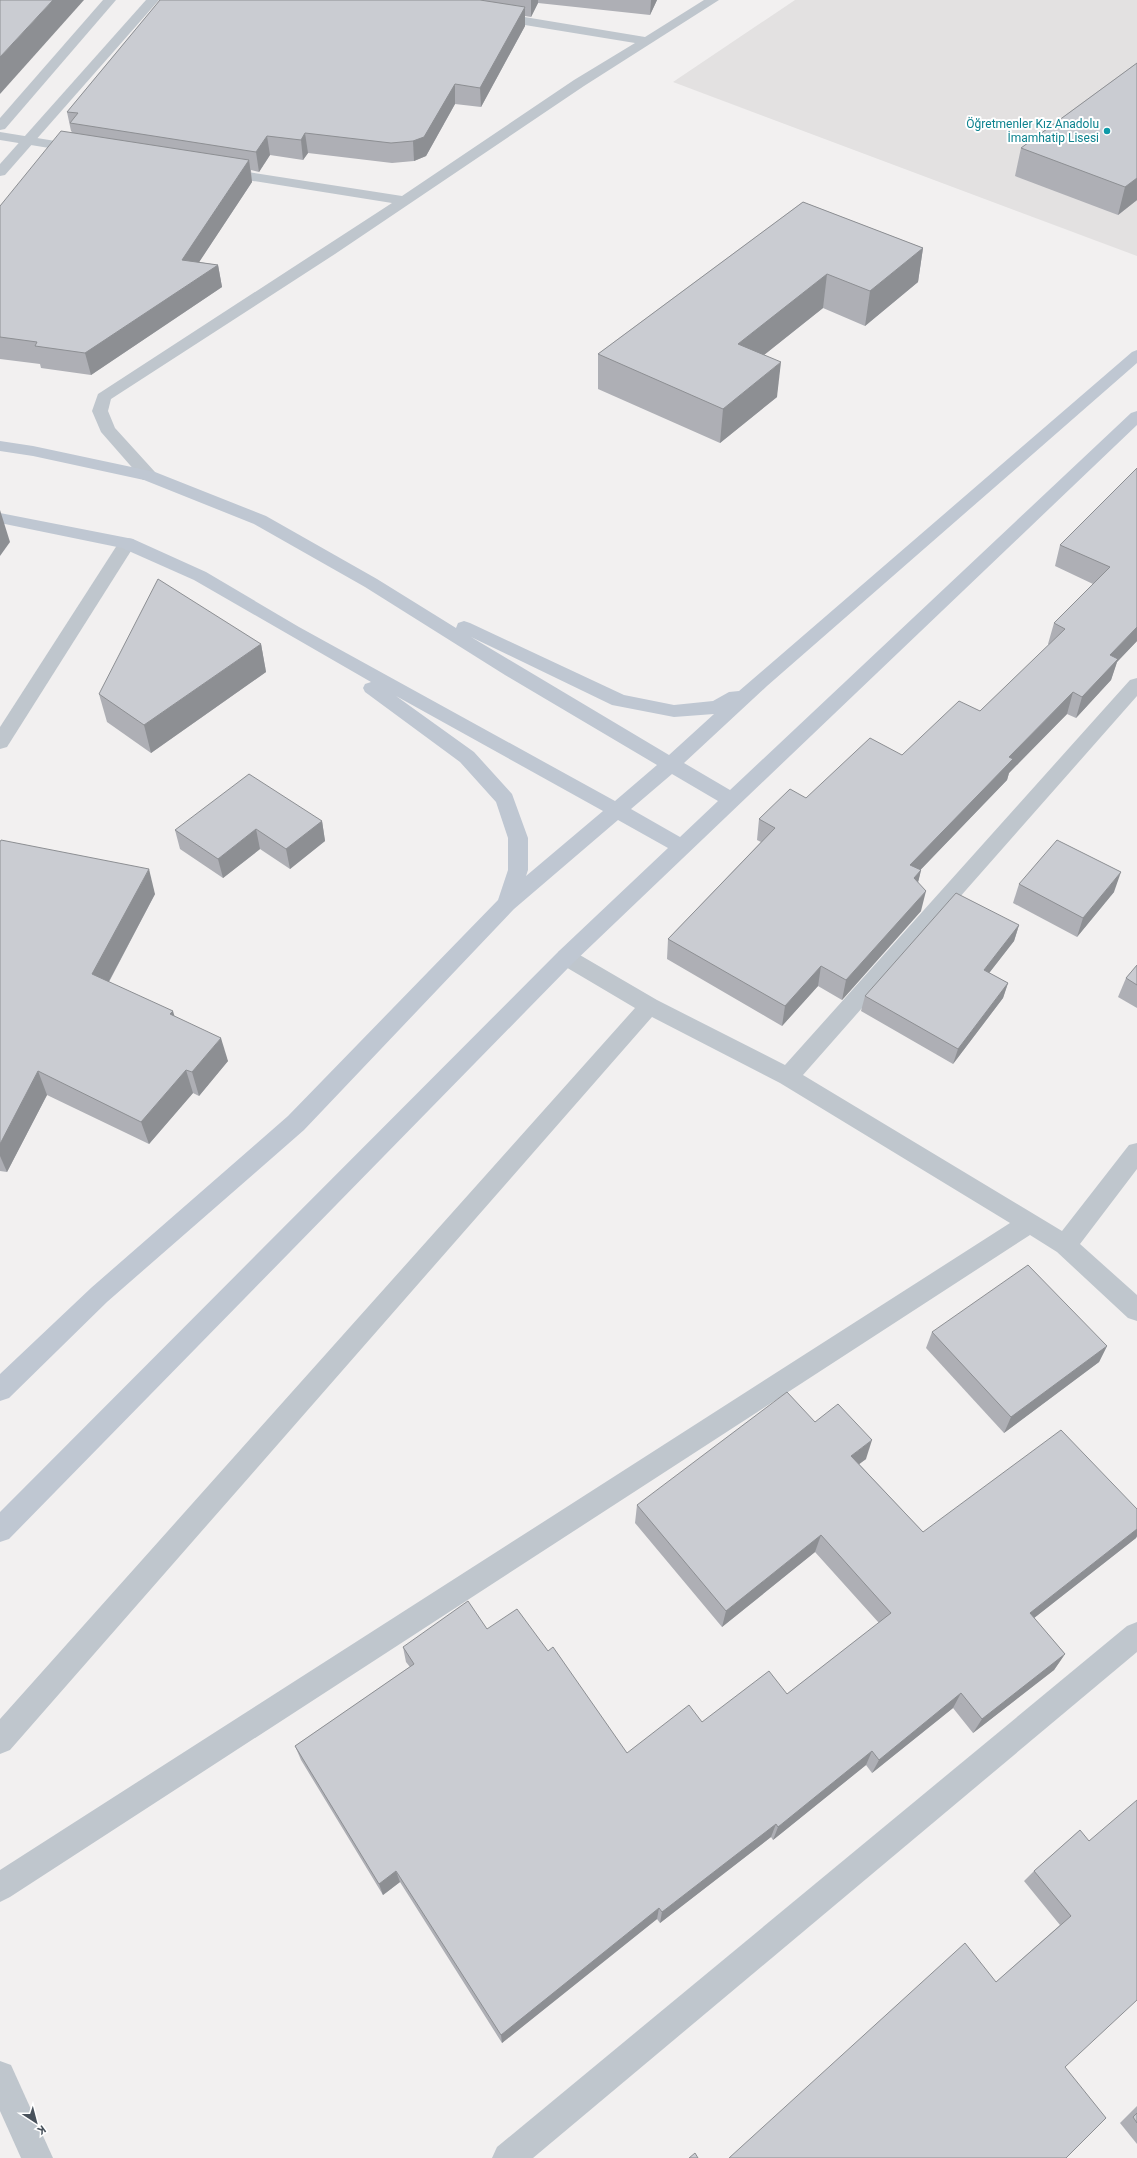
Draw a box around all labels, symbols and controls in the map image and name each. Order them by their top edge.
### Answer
place label: Öğretmenler Kız Anadolu İmamhatip Lisesi [966,116,1099,145]
marker: Öğretmenler Kız Anadolu İmamhatip Lisesi [1102,126,1112,136]
north arrow [16,2102,56,2142]
text: K [34,2122,48,2138]

